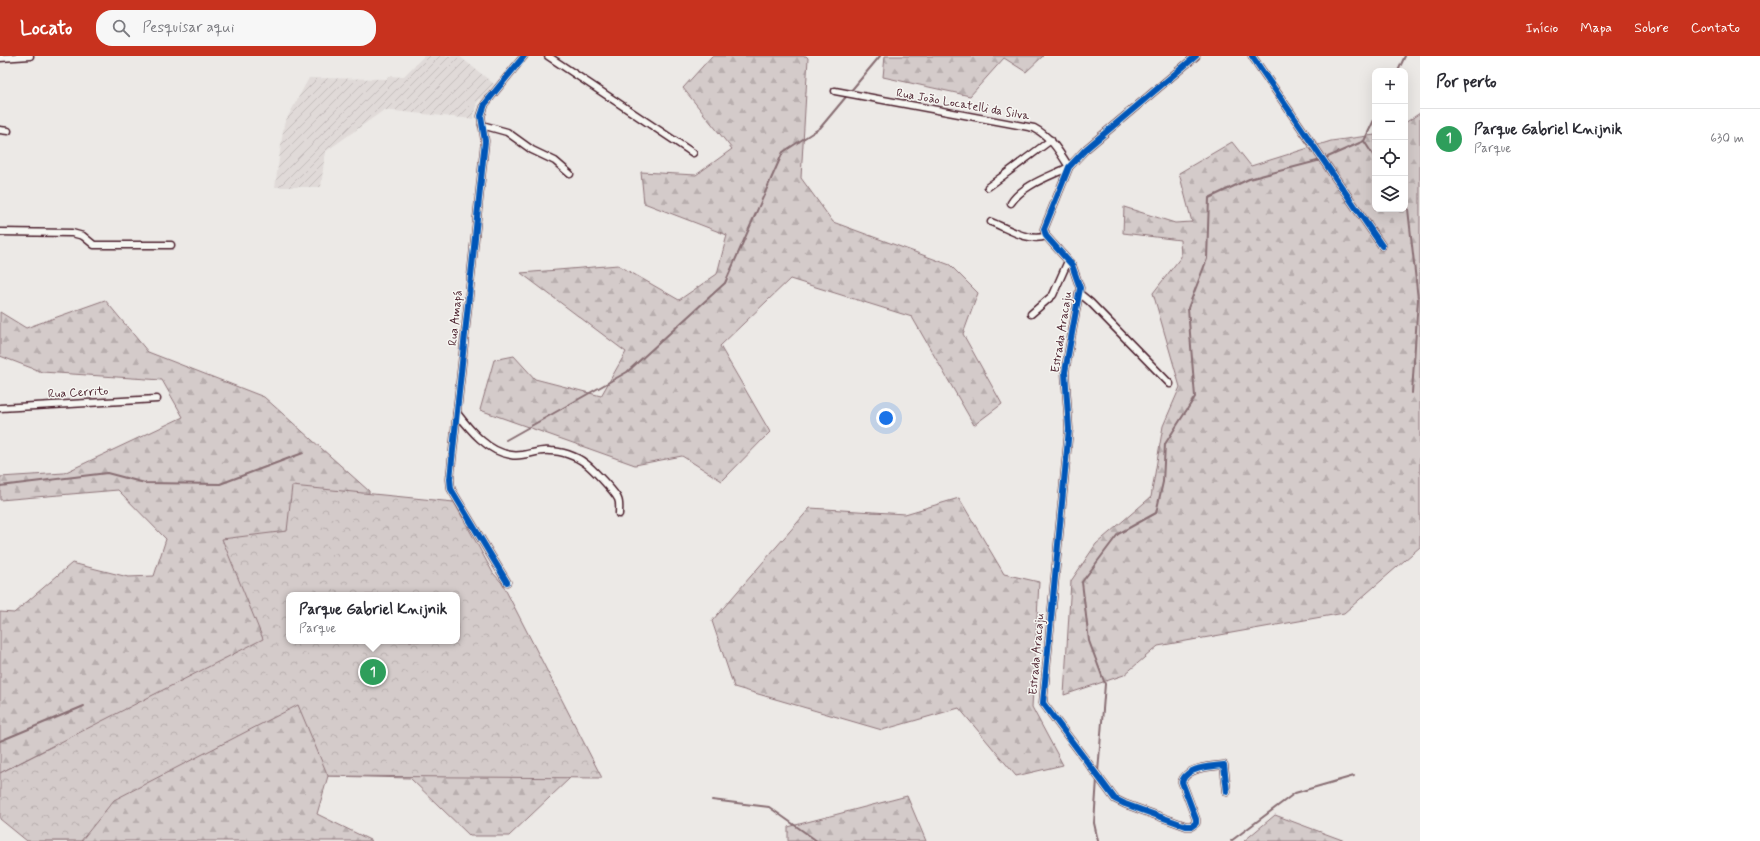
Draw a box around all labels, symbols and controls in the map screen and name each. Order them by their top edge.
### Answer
search box [96,10,376,46]
text: Locato [20,16,72,41]
icon: search [110,17,132,39]
text: Pesquisar aqui [142,18,234,38]
text: Início [1525,19,1558,37]
text: Mapa [1580,19,1612,37]
text: Sobre [1634,19,1669,37]
text: Contato [1691,19,1740,37]
map controls [1372,68,1408,212]
button: + [1372,68,1408,104]
text: Por perto [1436,71,1497,93]
street label: Rua João Locatelli da Silva [895,85,1031,125]
button: − [1372,104,1408,140]
text: Parque Gabriel Knijnik [1474,120,1622,140]
text: 1 [1446,130,1452,147]
text: 630 m [1710,130,1744,147]
button: locate [1372,140,1408,176]
text: Parque [1474,140,1511,157]
button: layers [1372,176,1408,212]
street label: Rua Amapá [445,289,467,347]
street label: Estrada Aracaju [1048,290,1076,374]
street label: Rua Cerrito [48,383,109,403]
your location [876,408,896,428]
popup [286,592,460,644]
text: Parque Gabriel Knijnik [299,600,447,620]
street label: Estrada Aracaju [1025,612,1049,696]
text: Parque [299,620,336,637]
pin: 1 [360,657,386,687]

